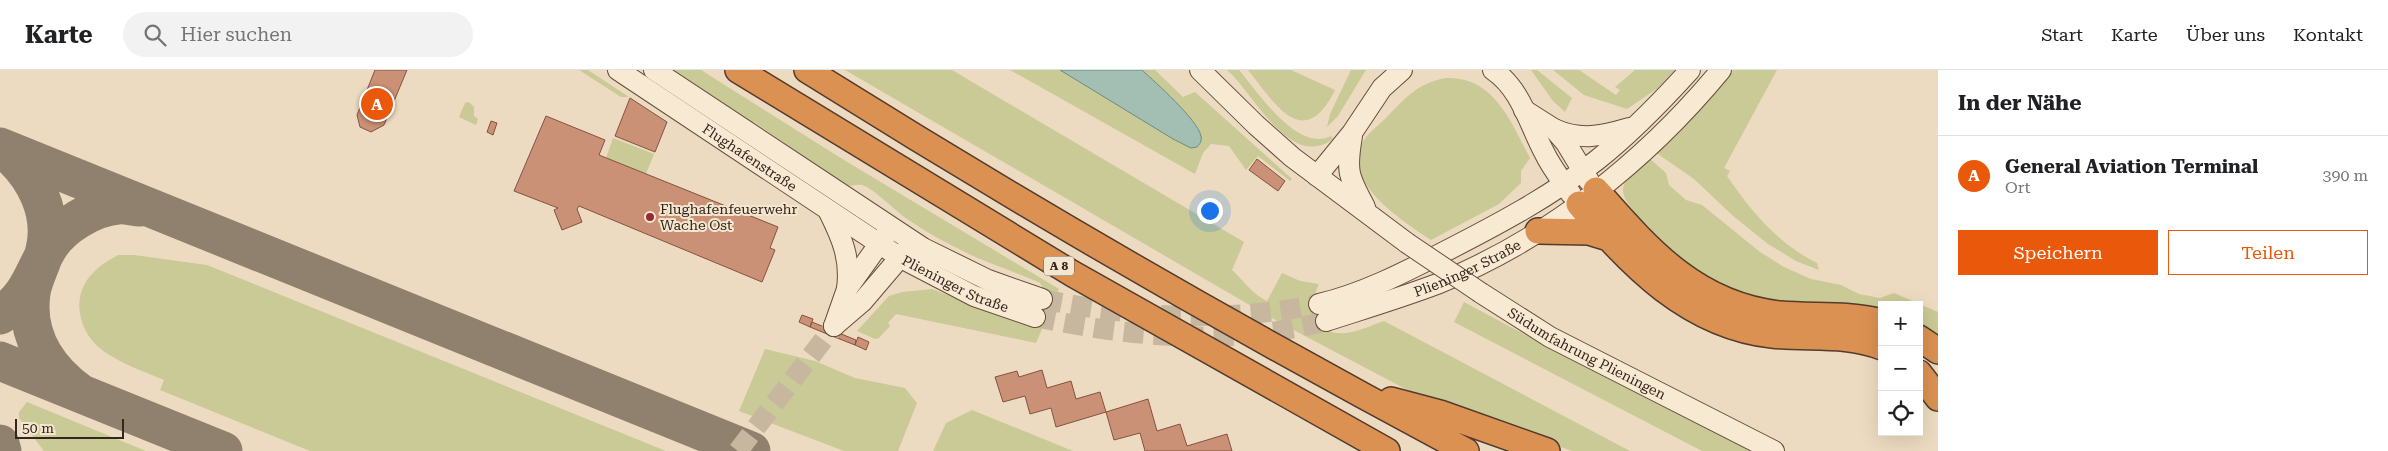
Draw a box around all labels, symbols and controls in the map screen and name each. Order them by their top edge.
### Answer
search box [123,12,473,57]
text: Karte [25,21,93,49]
icon: search [141,21,169,49]
text: Hier suchen [181,23,292,46]
text: Start [2041,24,2083,45]
text: Karte [2111,24,2158,45]
text: Über uns [2186,24,2265,45]
text: Kontakt [2293,24,2363,45]
pin: A [361,85,393,123]
text: In der Nähe [1958,91,2081,115]
street label: Flughafenstraße [699,120,800,195]
text: General Aviation Terminal [2005,155,2258,178]
text: A [1968,166,1980,185]
text: 390 m [2322,166,2368,185]
text: Ort [2005,178,2031,197]
your location [1197,198,1223,224]
place label: Flughafenfeuerwehr Wache Ost [660,201,798,233]
marker: Flughafenfeuerwehr Wache Ost [644,211,656,223]
button: Speichern [1958,230,2158,275]
button: Teilen [2168,230,2368,275]
street label: Plieninger Straße [1412,236,1524,300]
street label: Plieninger Straße [899,252,1011,315]
road number: A 8 [1044,257,1074,276]
map controls [1878,301,1923,436]
button: + [1878,301,1923,346]
street label: Südumfahrung Plieningen [1505,304,1668,403]
button: − [1878,346,1923,391]
button: locate [1878,391,1923,436]
scale bar [15,416,124,439]
text: 50 m [22,420,54,436]

